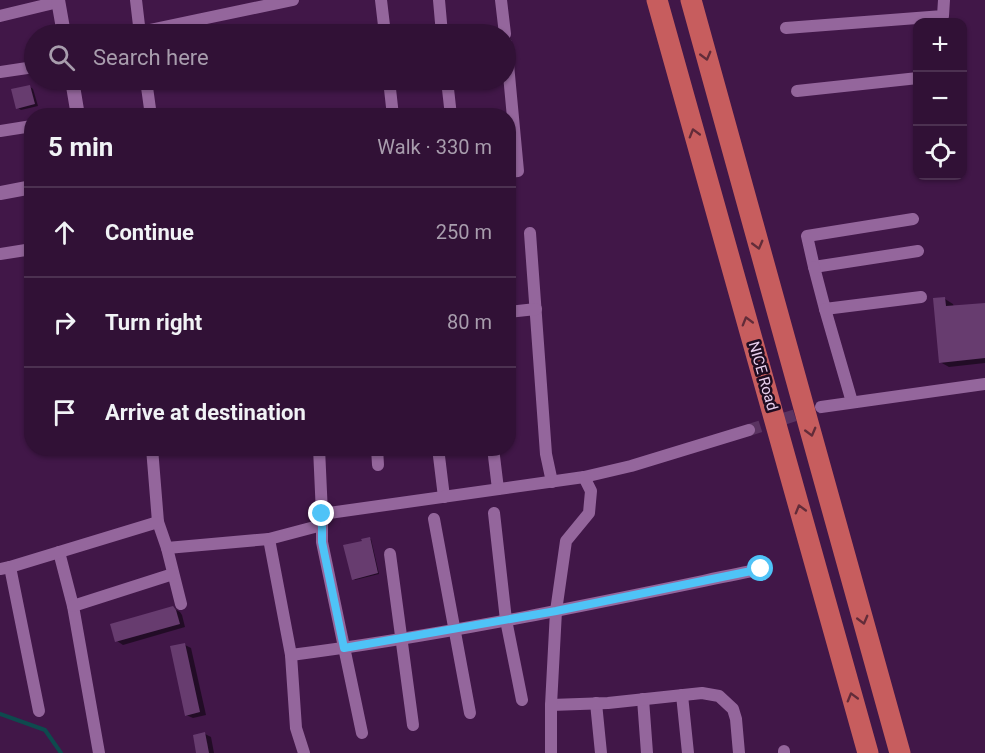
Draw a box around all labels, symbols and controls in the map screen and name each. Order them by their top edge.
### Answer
map controls [913,18,967,180]
button: + [913,18,967,72]
search box [24,24,516,90]
icon: search [45,41,78,74]
text: Search here [93,45,209,70]
one-way arrow [699,51,711,61]
button: − [913,72,967,126]
button: locate [913,126,967,180]
one-way arrow [689,128,701,139]
text: 5 min [48,132,113,162]
text: Walk · 330 m [377,135,492,159]
icon: ahead [48,216,81,249]
text: Continue [105,220,194,245]
text: 250 m [436,220,492,244]
one-way arrow [750,239,763,249]
icon: right [48,306,81,339]
text: Turn right [105,310,202,335]
text: 80 m [447,310,492,334]
one-way arrow [742,316,754,327]
street label: NICE Road [745,339,781,413]
icon: arrive [48,396,81,429]
text: Arrive at destination [105,400,306,425]
one-way arrow [804,426,816,437]
route end [308,500,334,526]
one-way arrow [795,504,807,515]
route start [747,555,773,581]
one-way arrow [856,614,868,625]
one-way arrow [847,692,859,703]

